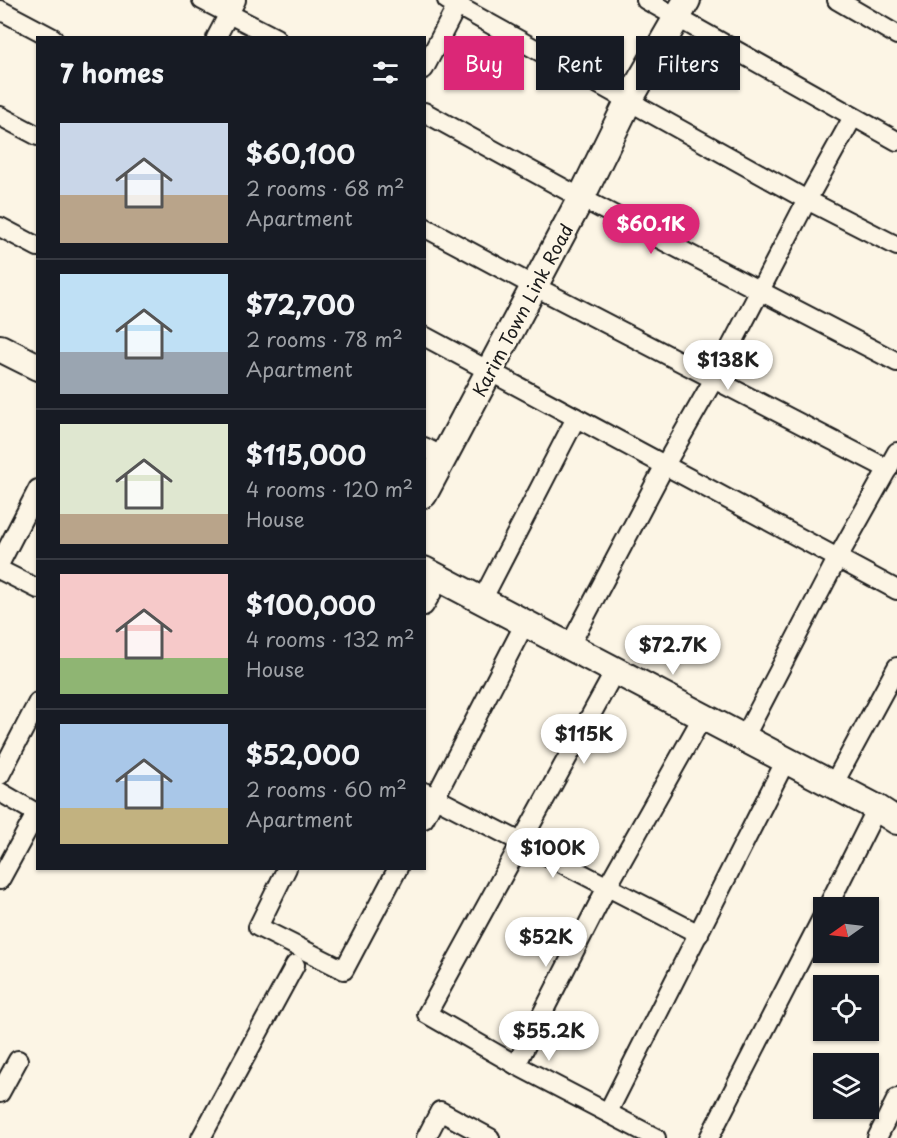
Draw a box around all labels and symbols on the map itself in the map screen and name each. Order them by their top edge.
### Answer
pin: $60.1K [602,204,700,255]
street label: Karim Town Link Road [465,219,579,401]
pin: $138K [686,340,770,391]
pin: $72.7K [624,625,722,676]
pin: $115K [542,714,626,765]
pin: $100K [511,828,595,879]
north arrow [813,897,879,963]
pin: $52K [510,917,582,968]
pin: $55.2K [500,1011,598,1062]

